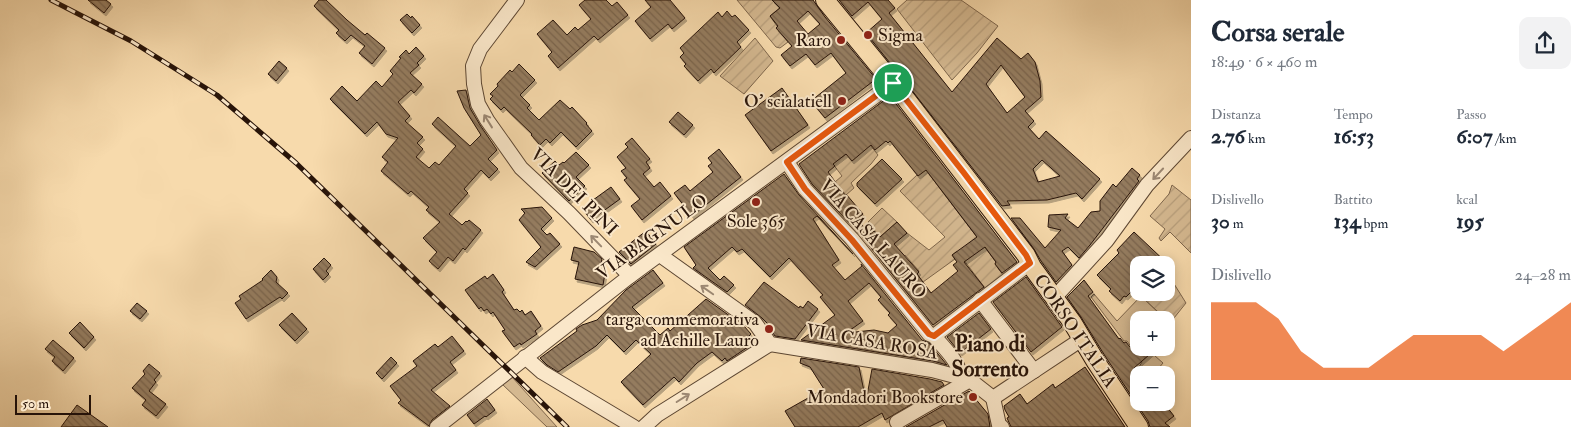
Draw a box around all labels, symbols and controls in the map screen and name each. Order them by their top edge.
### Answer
text: Corsa serale [1211,15,1344,50]
button: share [1519,17,1571,69]
place label: Sigma [878,24,924,47]
place label: Raro [795,29,831,52]
marker: Sigma [862,29,874,41]
marker: Raro [835,34,847,46]
text: 18:49 · 6 × 460 m [1211,52,1317,72]
pin [872,62,914,104]
icon: arrive [879,69,907,97]
place label: O' scialatiell [744,90,832,113]
marker: O' scialatiell [836,95,848,107]
text: Distanza [1211,106,1261,123]
text: Tempo [1334,106,1373,123]
text: Passo [1456,106,1486,123]
one-way arrow [482,114,492,128]
text: 2.76 [1211,123,1245,150]
text: 16:53 [1334,123,1374,150]
text: 6:07 [1456,123,1493,150]
text: km [1245,130,1266,147]
text: /km [1493,130,1517,147]
street label: VIA DEI PINI [525,143,623,241]
one-way arrow [1152,167,1164,180]
street label: VIA CASA LAURO [815,174,931,304]
street label: VIA BAGNULO [592,189,712,285]
text: Dislivello [1211,191,1264,208]
text: Battito [1334,191,1373,208]
text: kcal [1456,191,1478,208]
marker: Sole 365 [750,196,762,208]
text: 30 [1211,208,1230,235]
text: 134 [1334,208,1360,235]
text: 195 [1456,208,1484,235]
place label: Sole 365 [727,210,785,233]
text: m [1230,215,1244,232]
text: bpm [1360,215,1388,232]
one-way arrow [590,234,602,247]
map controls [1130,256,1175,411]
button: layers [1130,256,1175,301]
text: Dislivello [1211,265,1271,285]
text: 24–28 m [1515,265,1571,285]
street label: CORSO ITALIA [1028,270,1122,393]
one-way arrow [701,285,715,295]
place label: targa commemorativa ad Achille Lauro [606,308,760,352]
button: + [1130,311,1175,356]
street label: VIA CASA ROSA [804,319,940,365]
marker: targa commemorativa ad Achille Lauro [763,323,775,335]
district label: Piano di Sorrento [951,330,1029,383]
button: − [1130,366,1175,411]
place label: Mondadori Bookstore [807,386,963,409]
marker: Mondadori Bookstore [967,391,979,403]
scale bar [15,392,91,415]
one-way arrow [676,393,690,403]
text: 50 m [22,395,49,412]

